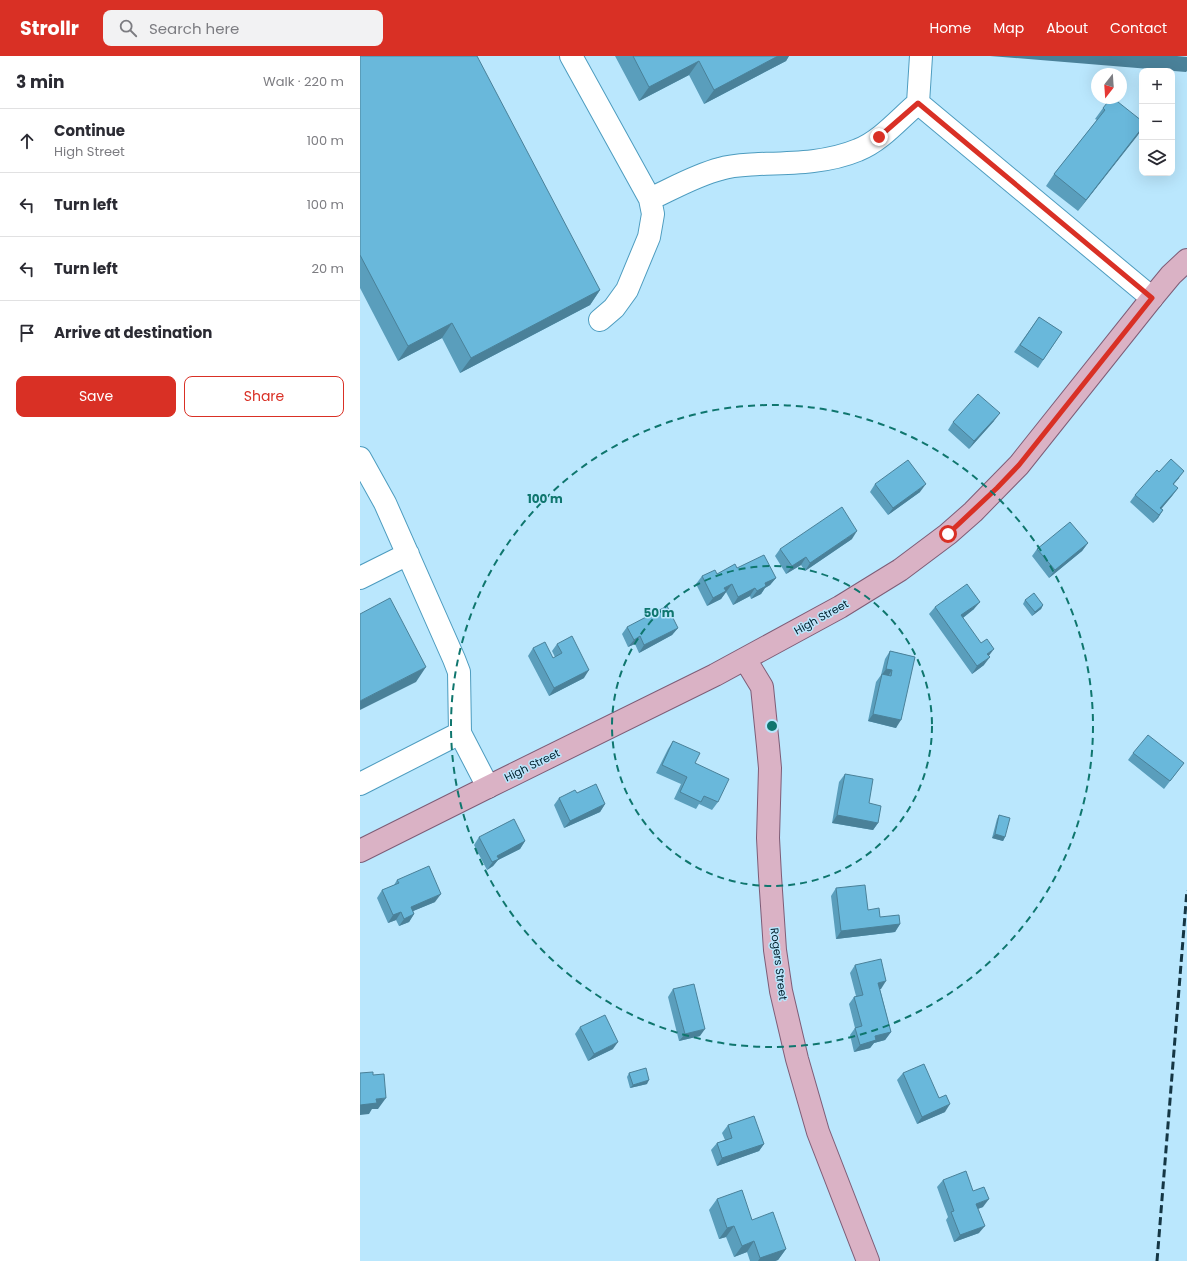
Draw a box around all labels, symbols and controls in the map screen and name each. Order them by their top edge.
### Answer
search box [103,10,383,46]
text: Strollr [20,15,79,42]
icon: search [117,17,139,39]
text: Search here [149,18,239,39]
text: Home [929,18,971,38]
text: Map [993,18,1024,38]
text: About [1046,18,1088,38]
text: Contact [1110,18,1167,38]
north arrow [1091,68,1127,104]
map controls [1139,68,1175,176]
button: + [1139,68,1175,104]
text: 3 min [16,70,64,94]
text: Walk · 220 m [263,72,344,91]
button: − [1139,104,1175,140]
text: Continue [54,120,125,141]
route end [870,128,888,146]
icon: ahead [16,130,38,152]
text: 100 m [307,131,344,150]
button: layers [1139,140,1175,176]
text: High Street [54,142,125,161]
icon: left [16,194,38,216]
text: Turn left [54,194,118,215]
text: 100 m [307,195,344,214]
icon: left [16,258,38,280]
text: Turn left [54,258,118,279]
text: 20 m [311,259,344,278]
icon: arrive [16,322,38,344]
text: Arrive at destination [54,322,212,343]
button: Save [16,376,176,417]
button: Share [184,376,344,417]
text: 100 m [527,490,563,507]
route start [939,525,957,543]
street label: High Street [791,595,851,639]
text: 50 m [644,604,675,621]
centre of rings [765,719,779,733]
street label: High Street [502,745,562,785]
street label: Rogers Street [767,927,791,1001]

